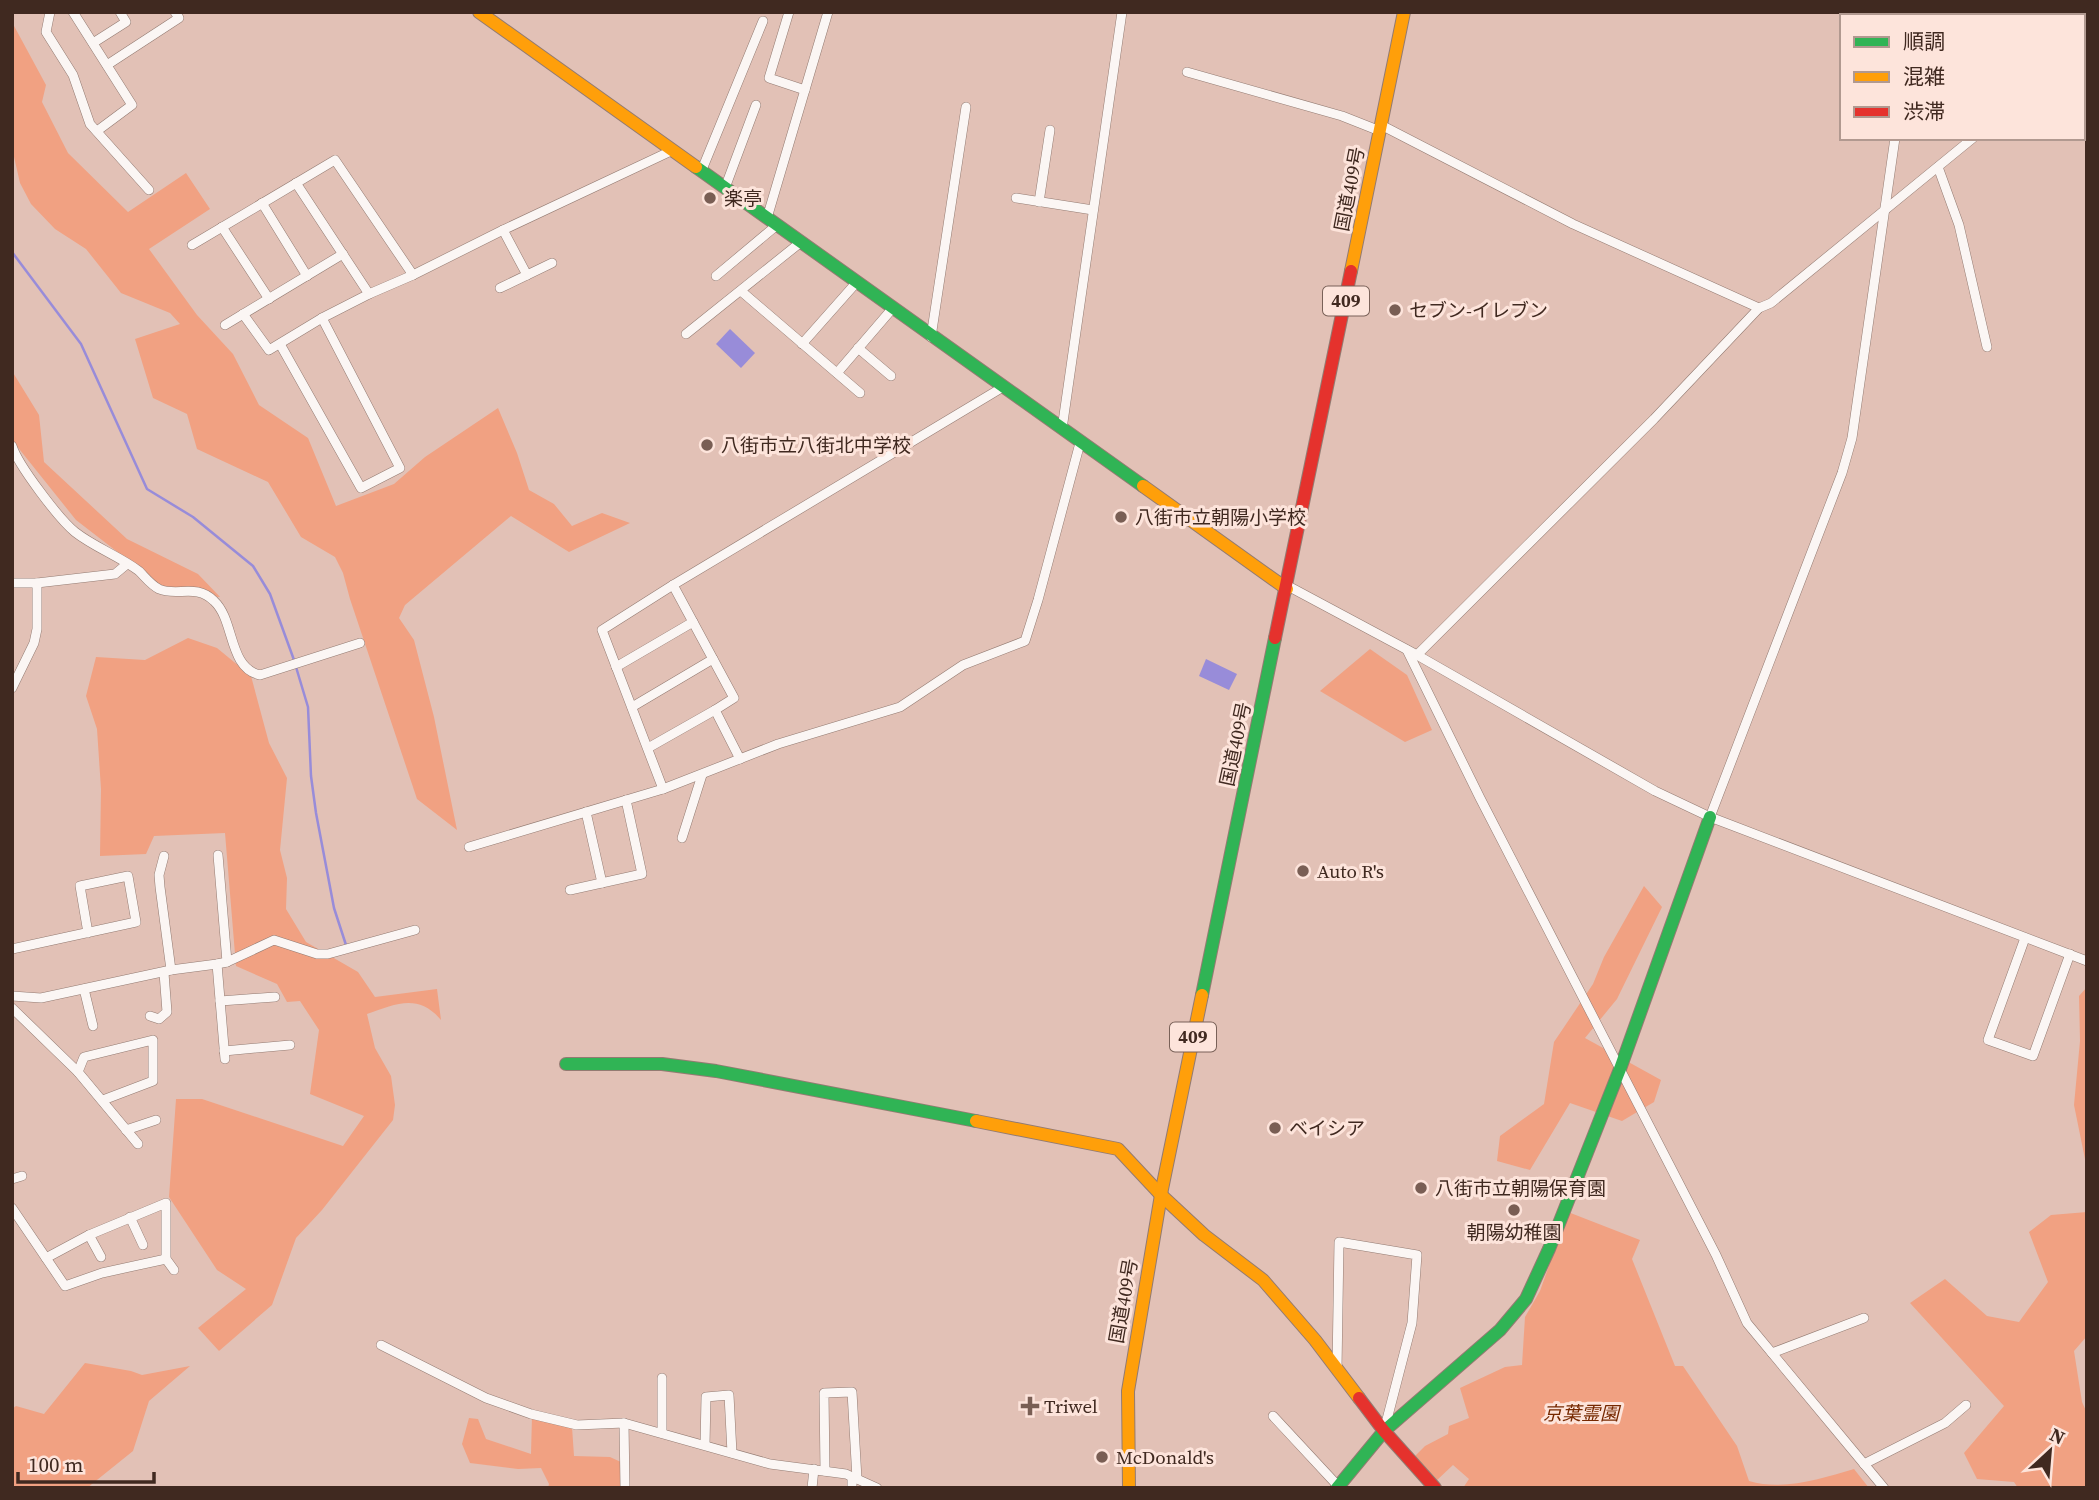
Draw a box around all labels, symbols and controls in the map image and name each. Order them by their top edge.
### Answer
legend [1840,14,2085,140]
text: 順調 [1903,27,1945,56]
text: 混雑 [1903,62,1945,91]
text: 渋滞 [1903,97,1945,126]
street label: 国道409号 [1328,145,1370,233]
place label: 楽亭 [724,185,762,211]
marker: 楽亭 [702,190,718,206]
road number: 409 [1323,286,1369,316]
place label: セブン-イレブン [1409,297,1548,323]
marker: セブン-イレブン [1387,302,1403,318]
place label: 八街市立八街北中学校 [721,432,911,458]
marker: 八街市立八街北中学校 [699,437,715,453]
place label: 八街市立朝陽小学校 [1135,504,1306,530]
marker: 八街市立朝陽小学校 [1113,509,1129,525]
street label: 国道409号 [1213,699,1257,789]
place label: Auto R's [1317,858,1384,884]
marker: Auto R's [1295,863,1311,879]
road number: 409 [1170,1022,1216,1052]
place label: ベイシア [1289,1115,1365,1141]
marker: ベイシア [1267,1120,1283,1136]
place label: 八街市立朝陽保育園 [1435,1175,1606,1201]
marker: 八街市立朝陽保育園 [1413,1180,1429,1196]
marker: 朝陽幼稚園 [1506,1202,1522,1218]
place label: 朝陽幼稚園 [1466,1219,1562,1245]
street label: 国道409号 [1103,1257,1143,1345]
place label: Triwel [1044,1393,1098,1419]
marker: Triwel [1022,1398,1038,1414]
park label: 京葉霊園 [1543,1400,1622,1426]
north arrow [2015,1416,2085,1486]
text: N [2046,1421,2070,1451]
scale bar [18,1440,154,1484]
place label: McDonald's [1116,1444,1214,1470]
marker: McDonald's [1094,1449,1110,1465]
text: 100 m [28,1450,83,1479]

